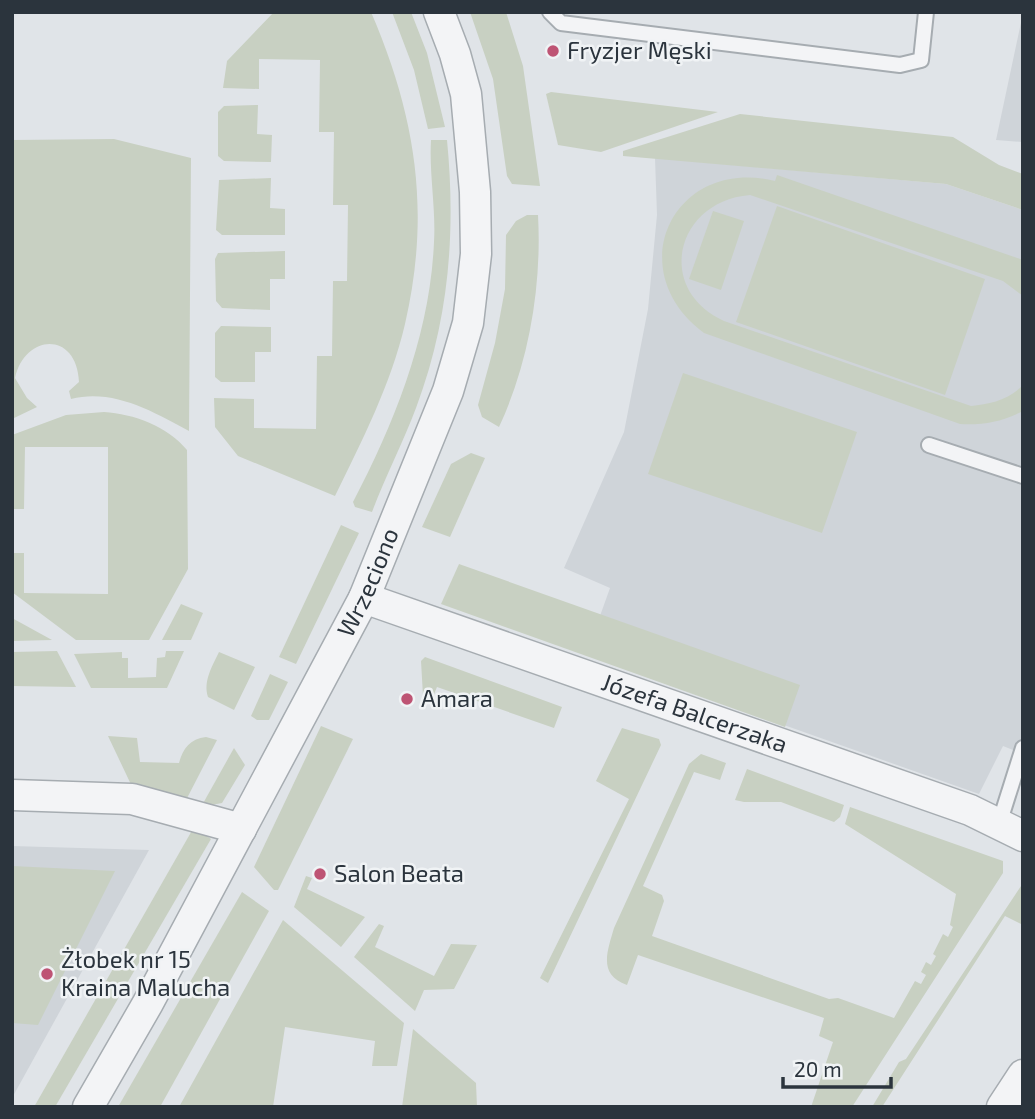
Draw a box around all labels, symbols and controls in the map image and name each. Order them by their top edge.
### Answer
place label: Fryzjer Męski [567,35,712,64]
marker: Fryzjer Męski [545,43,561,59]
street label: Wrzeciono [330,523,404,641]
street label: Józefa Balcerzaka [598,666,792,758]
place label: Amara [421,683,493,712]
marker: Amara [399,691,415,707]
place label: Salon Beata [334,858,464,887]
marker: Salon Beata [312,866,328,882]
place label: Żłobek nr 15 Kraina Malucha [61,944,230,1001]
marker: Żłobek nr 15 Kraina Malucha [39,966,55,982]
scale bar [783,1046,892,1090]
text: 20 m [794,1056,842,1081]

